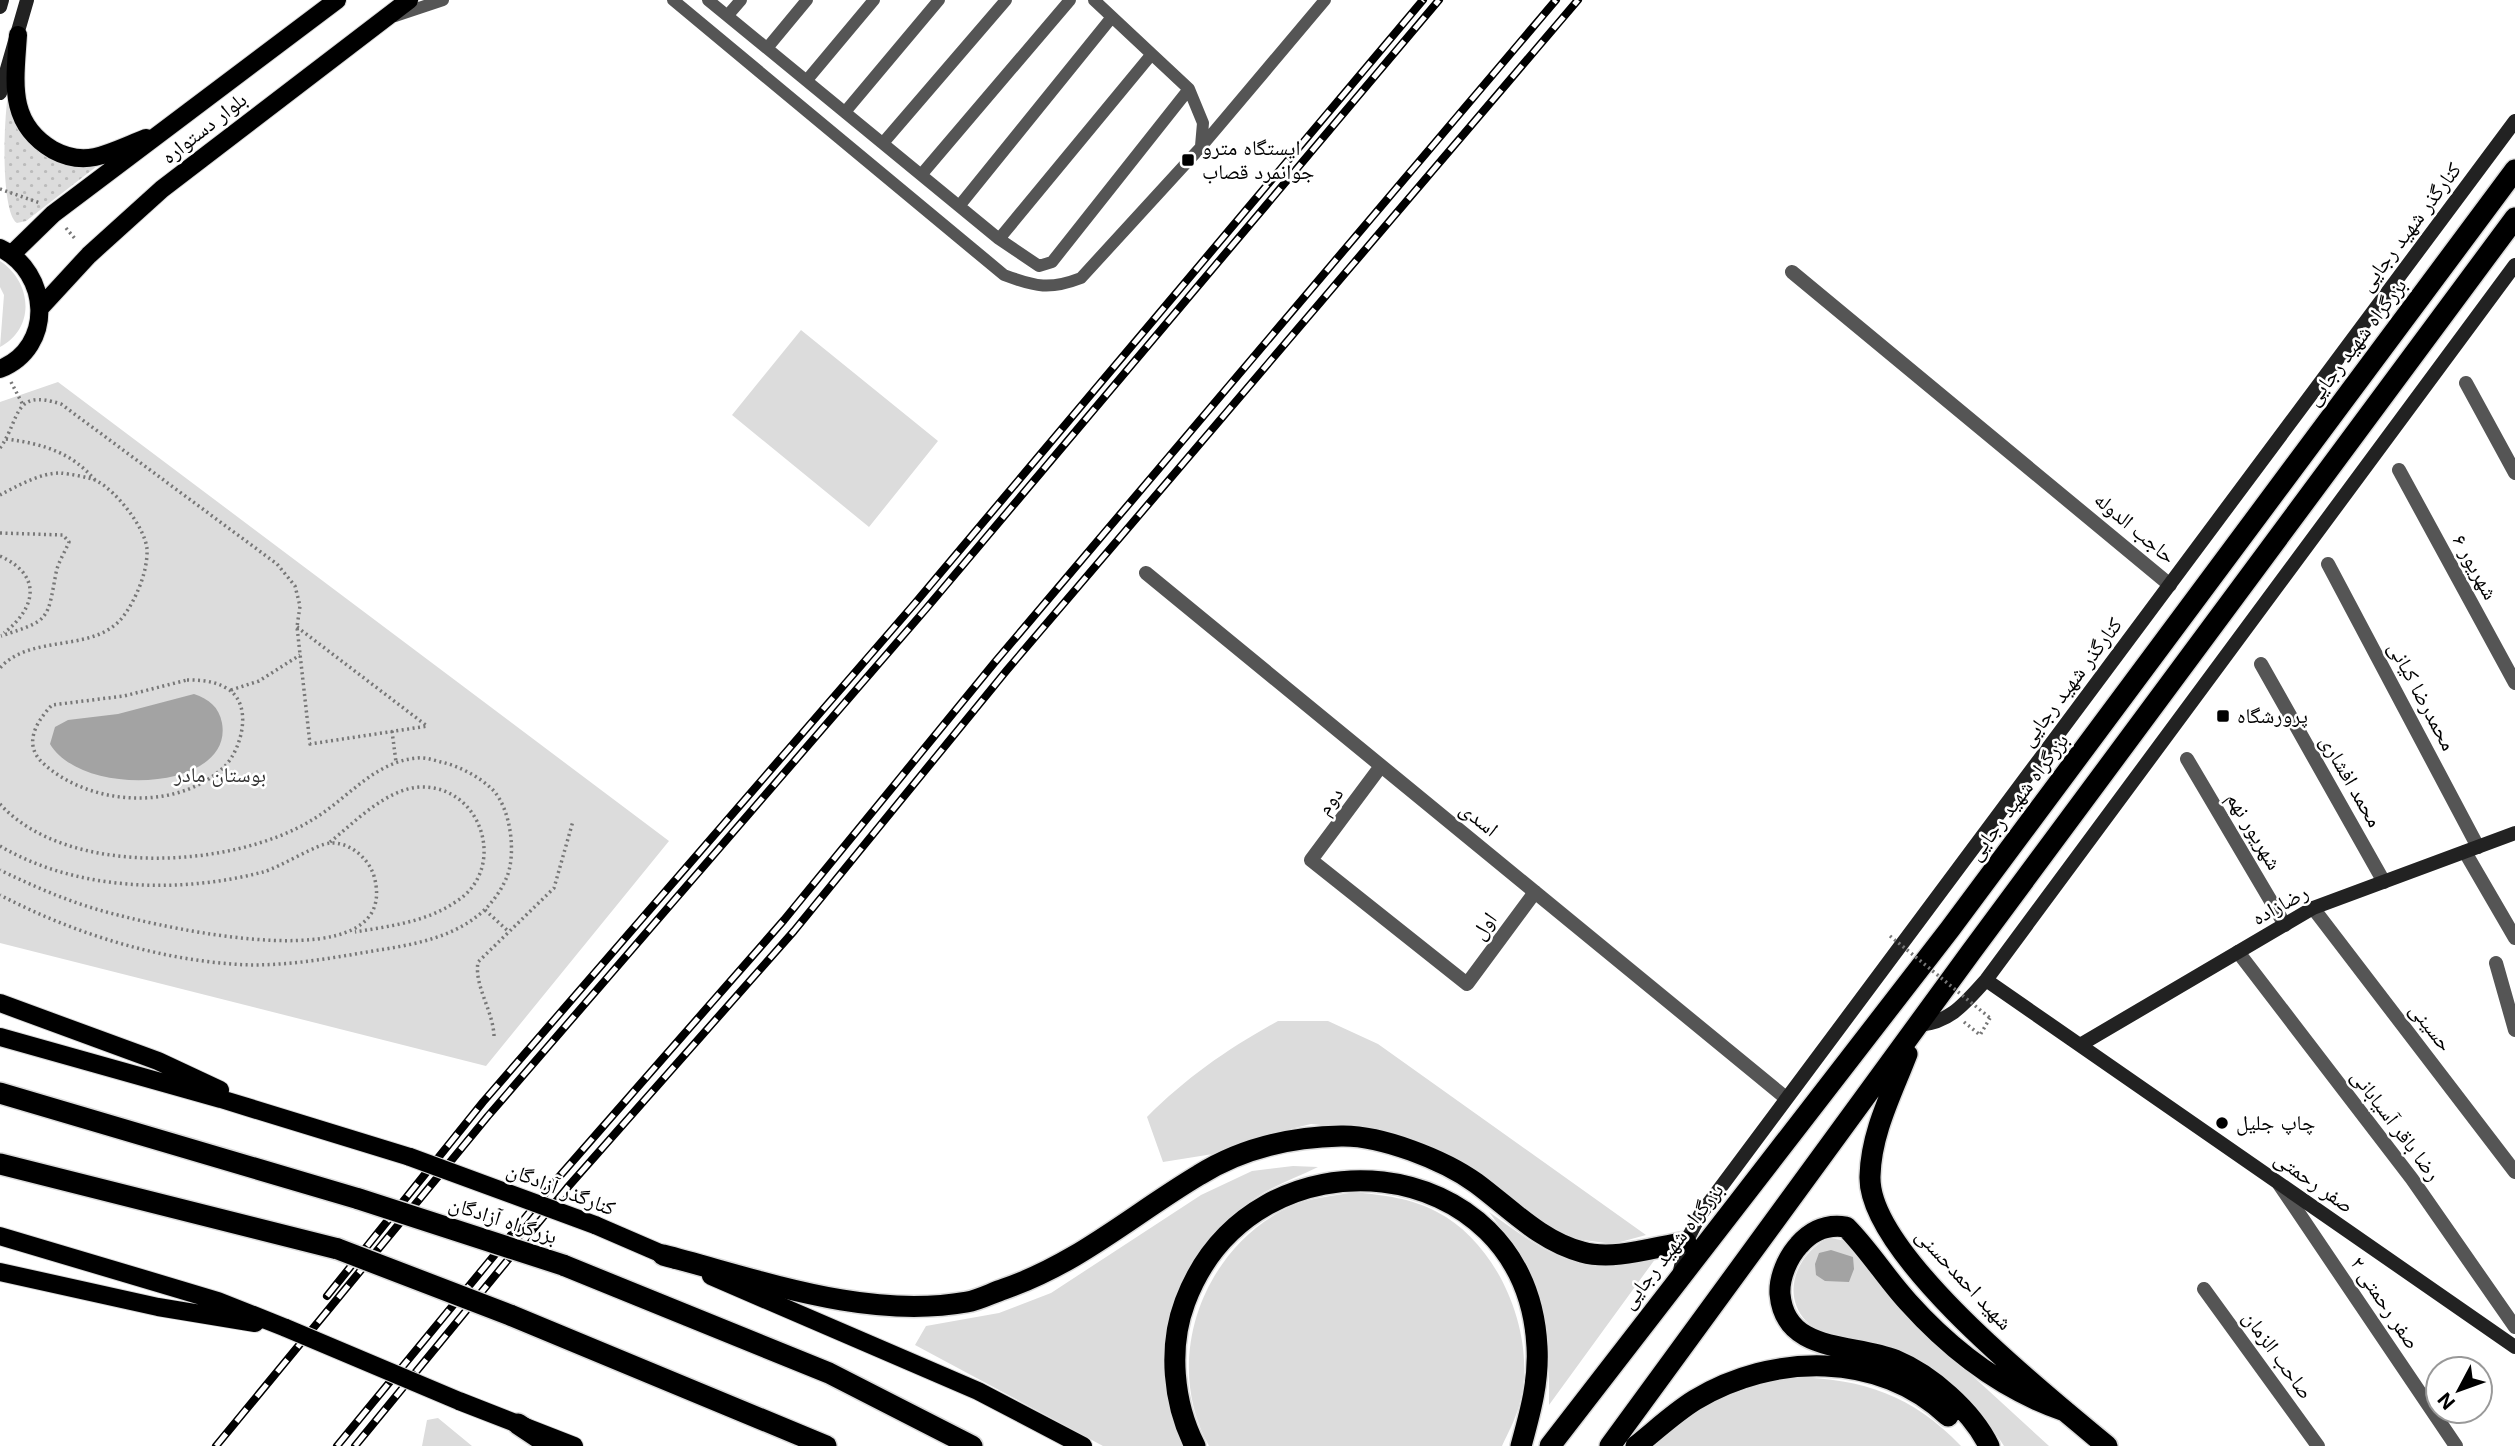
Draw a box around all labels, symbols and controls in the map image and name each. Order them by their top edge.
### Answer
street label: بلوار دستواره [156,87,251,169]
place label: ایستگاه مترو جوانمرد قصاب [1202,135,1314,184]
marker: ایستگاه مترو جوانمرد قصاب [1180,152,1196,168]
street label: کنارگذر شهید رجایی [2353,157,2467,297]
street label: بزرگراه شهید رجایی [2300,273,2412,411]
street label: حاجب الدوله [2090,486,2181,569]
street label: شهریور ۶ [2447,530,2504,604]
street label: کنارگذر شهید رجایی [2014,612,2128,752]
street label: محمدرضا کیانی [2382,637,2462,755]
place label: پرورشگاه [2237,703,2308,728]
marker: پرورشگاه [2215,708,2231,724]
street label: بزرگراه شهید رجایی [1962,728,2074,866]
street label: محمد افشاری [2315,730,2388,831]
park label: بوستان مادر [173,762,266,787]
street label: دوم [1311,782,1350,821]
street label: شهریور نهم [2220,787,2287,875]
street label: اسدی [1455,796,1503,841]
street label: رضازاده [2247,879,2312,930]
street label: اول [1465,907,1502,944]
street label: حسینی [2404,997,2458,1057]
street label: رضا باقر آسیابانی [2346,1064,2446,1186]
place label: چاپ جلیل [2236,1110,2315,1136]
marker: چاپ جلیل [2214,1115,2230,1131]
street label: صفر رحمتی [2269,1145,2359,1219]
street label: کنارگذر آزادگان [503,1156,619,1221]
street label: بزرگراه شهید رجایی [1615,1178,1729,1314]
street label: بزرگراه آزادگان [446,1190,560,1249]
street label: شهید احمدحسنی [1910,1223,2018,1335]
street label: صفر رحمتی ۲ [2344,1252,2426,1354]
street label: صاحب الزمان [2238,1306,2319,1404]
north arrow [2424,1355,2494,1425]
text: N [2433,1388,2460,1414]

